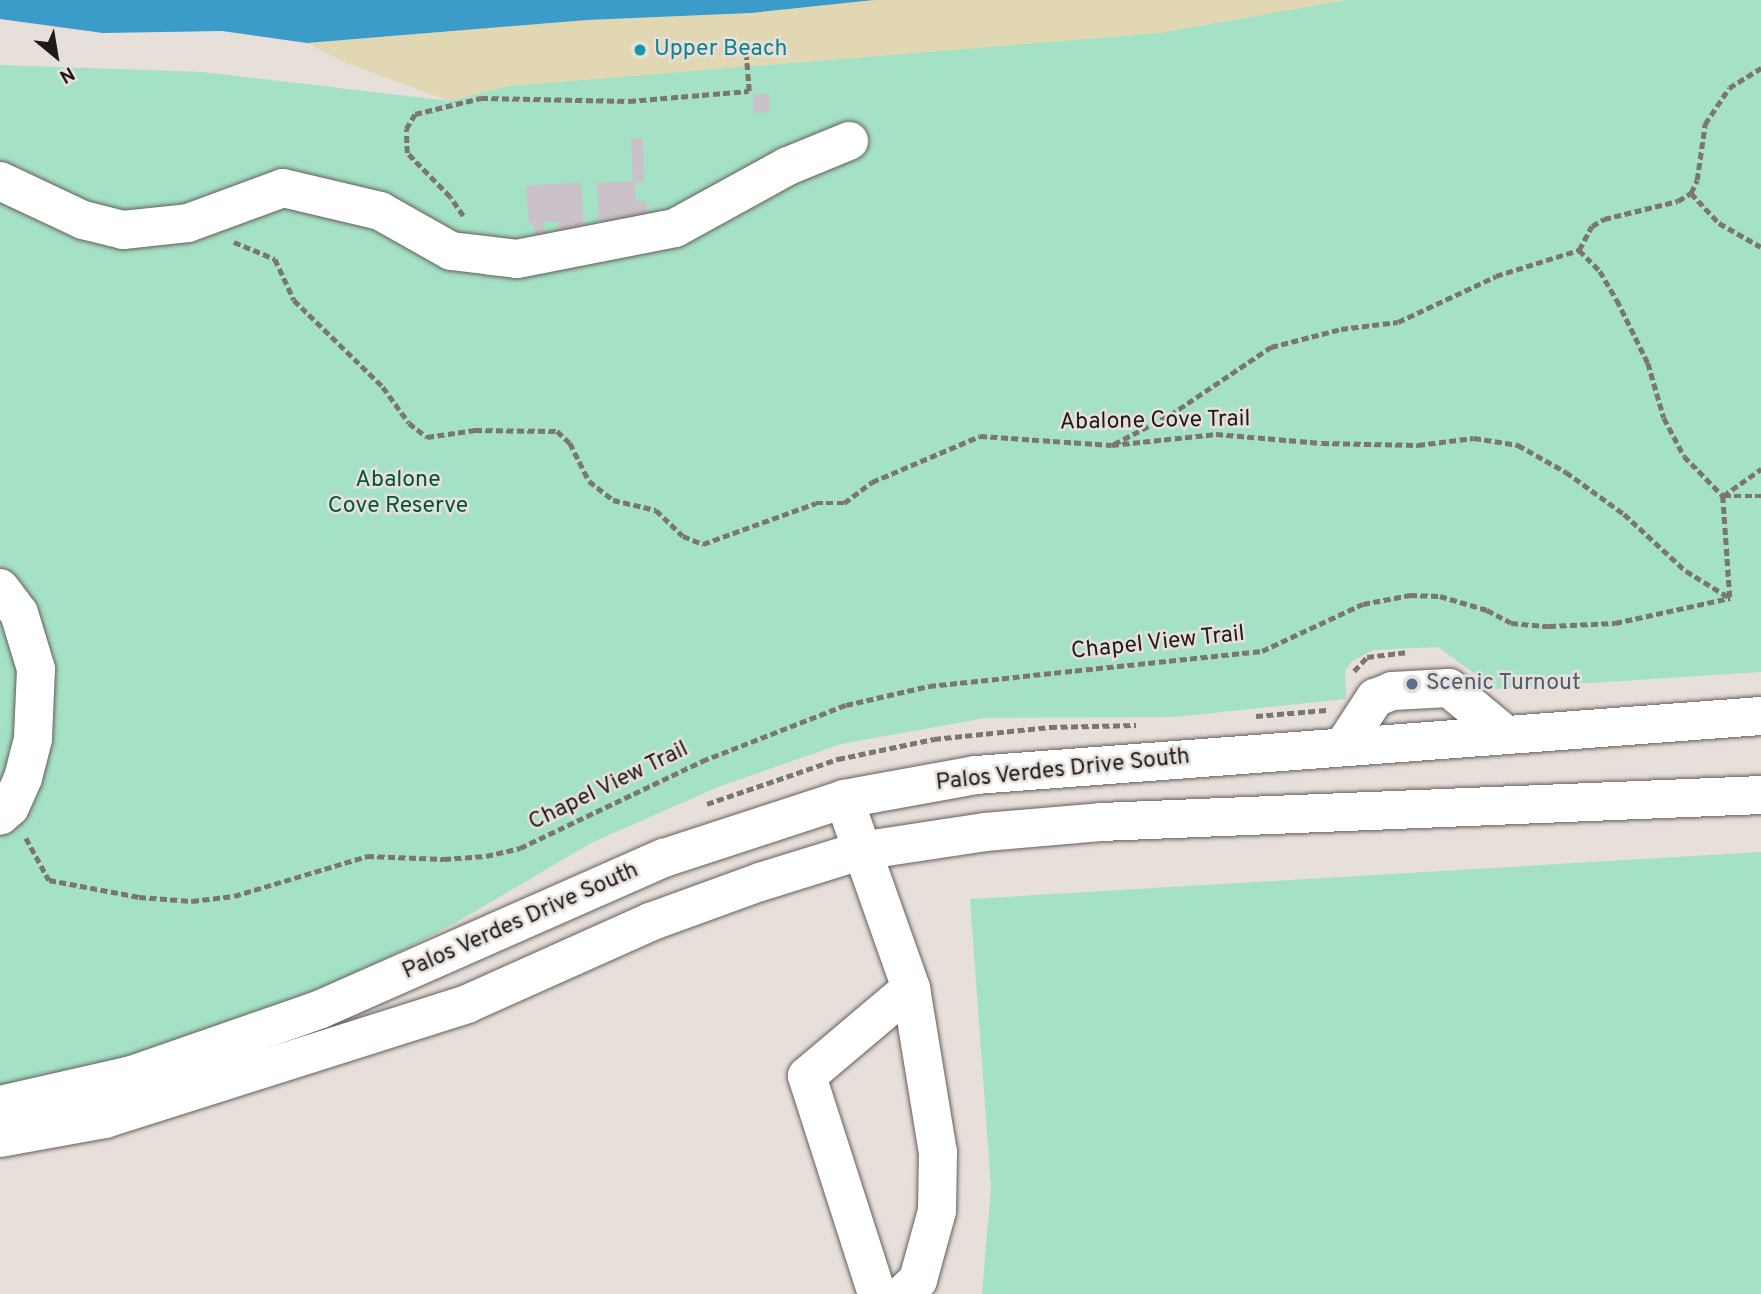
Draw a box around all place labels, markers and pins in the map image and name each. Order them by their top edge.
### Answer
place label: Upper Beach [654,36,787,64]
marker: Upper Beach [632,42,648,58]
place label: Scenic Turnout [1426,670,1582,698]
marker: Scenic Turnout [1404,676,1420,692]

